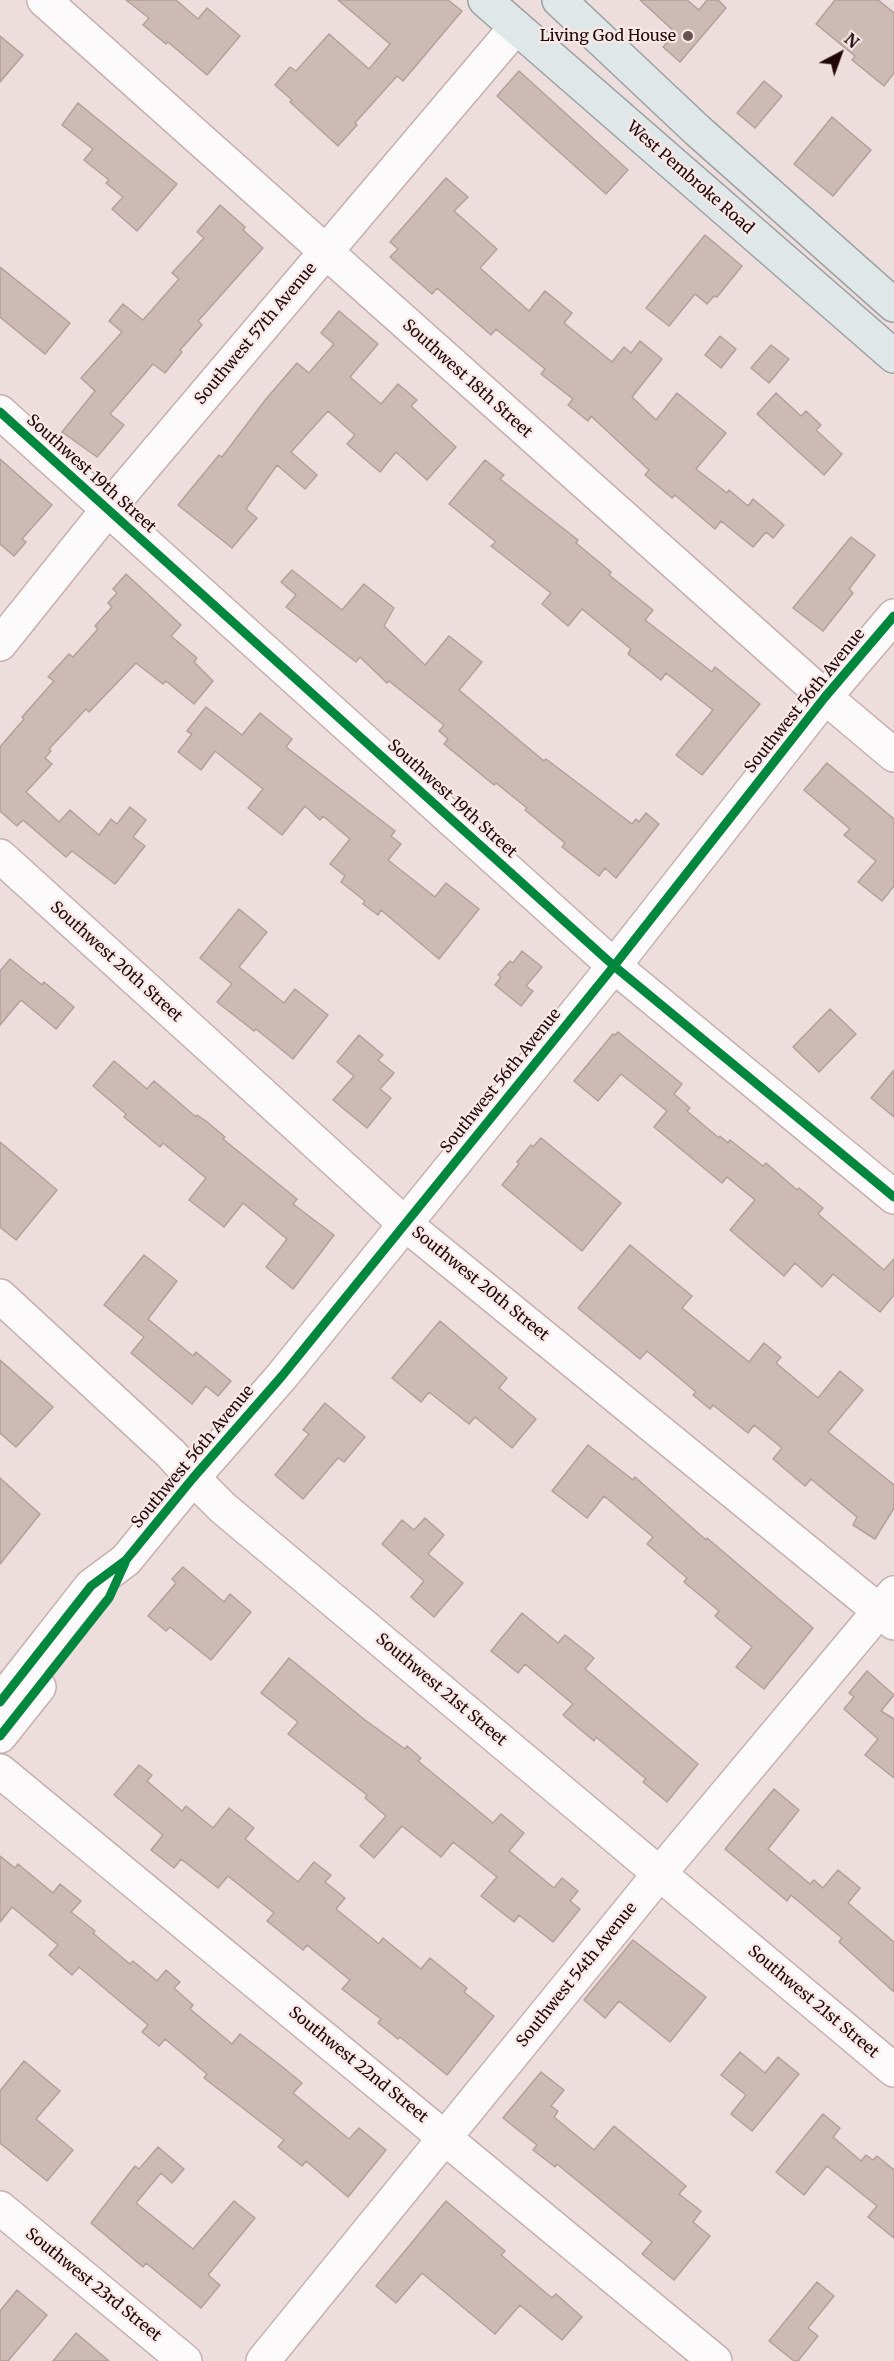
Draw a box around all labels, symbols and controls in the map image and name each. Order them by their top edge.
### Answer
north arrow [810,24,870,84]
place label: Living God House [540,26,676,46]
marker: Living God House [681,29,695,43]
text: N [840,29,863,52]
street label: West Pembroke Road [623,118,757,238]
street label: Southwest 57th Avenue [191,259,321,409]
street label: Southwest 18th Street [398,316,536,442]
street label: Southwest 19th Street [22,411,160,537]
street label: Southwest 56th Avenue [741,625,869,777]
street label: Southwest 19th Street [383,736,521,862]
street label: Southwest 20th Street [46,898,186,1026]
street label: Southwest 56th Avenue [437,1005,565,1157]
street label: Southwest 20th Street [408,1223,552,1345]
street label: Southwest 56th Avenue [128,1382,258,1532]
street label: Southwest 21st Street [372,1630,510,1750]
street label: Southwest 54th Avenue [513,1899,641,2051]
street label: Southwest 21st Street [744,1942,882,2062]
street label: Southwest 22nd Street [285,2003,431,2127]
street label: Southwest 23rd Street [21,2224,165,2346]

